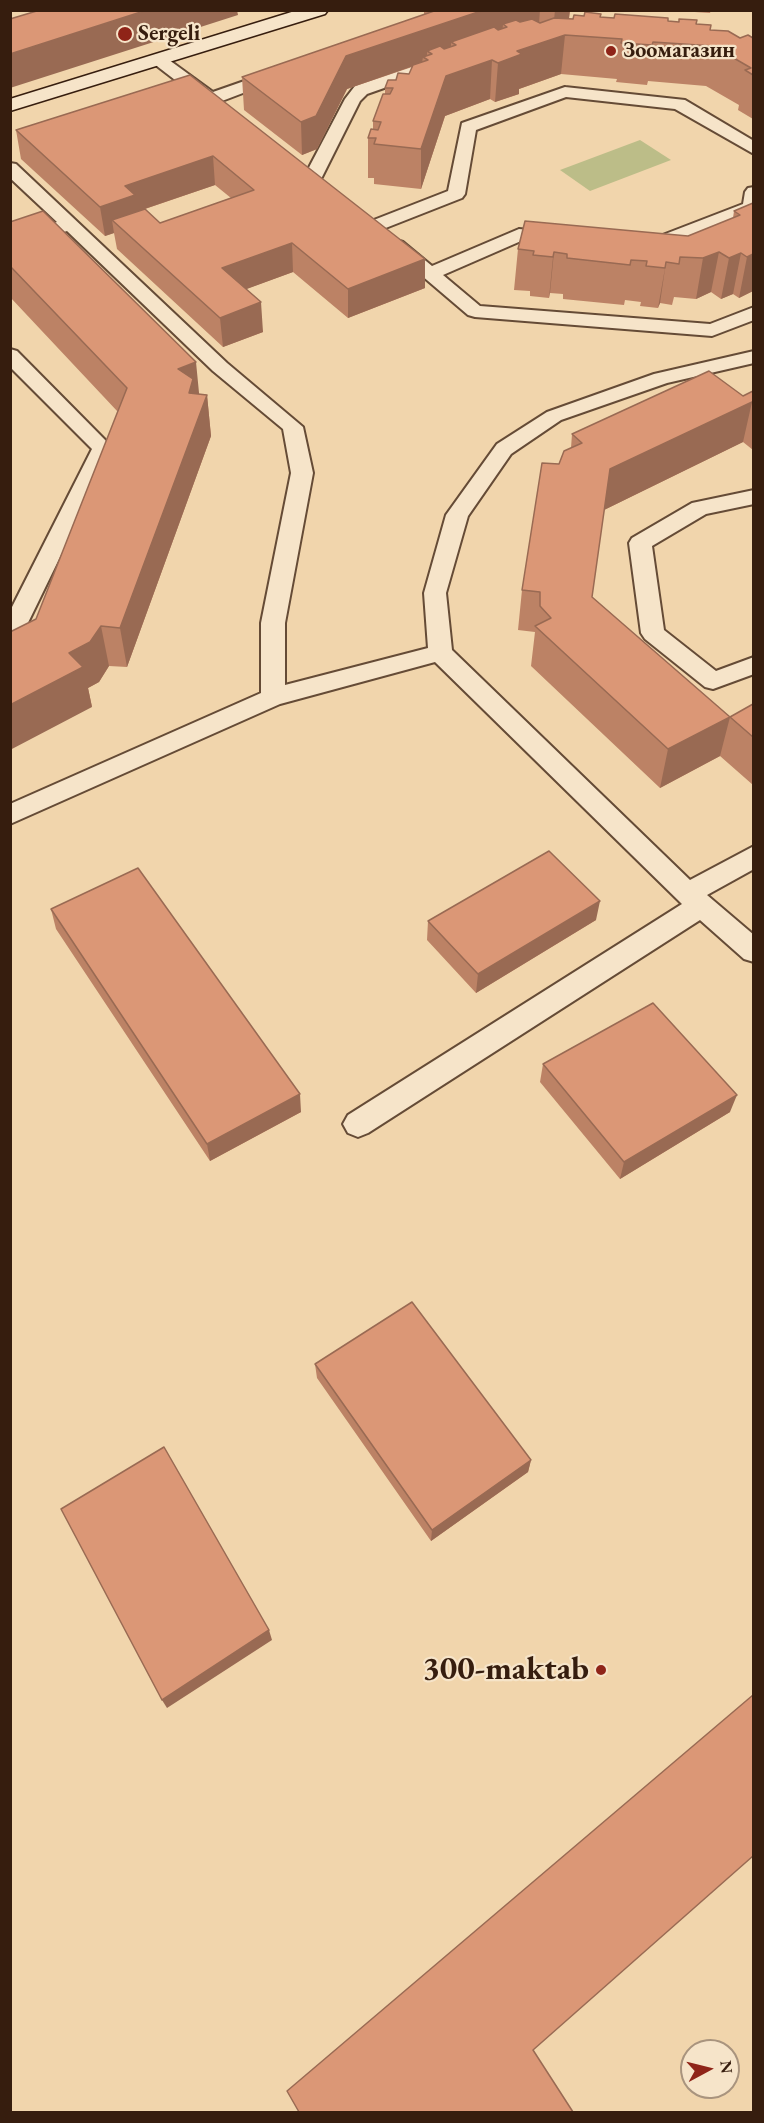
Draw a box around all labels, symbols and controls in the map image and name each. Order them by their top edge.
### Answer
place label: Sergeli [138,21,200,47]
marker: Sergeli [116,25,134,43]
place label: Зоомагазин [623,38,735,64]
marker: Зоомагазин [604,44,618,58]
place label: 300-maktab [422,1650,589,1690]
marker: 300-maktab [594,1663,608,1677]
north arrow [680,2039,740,2099]
text: N [715,2059,738,2075]

